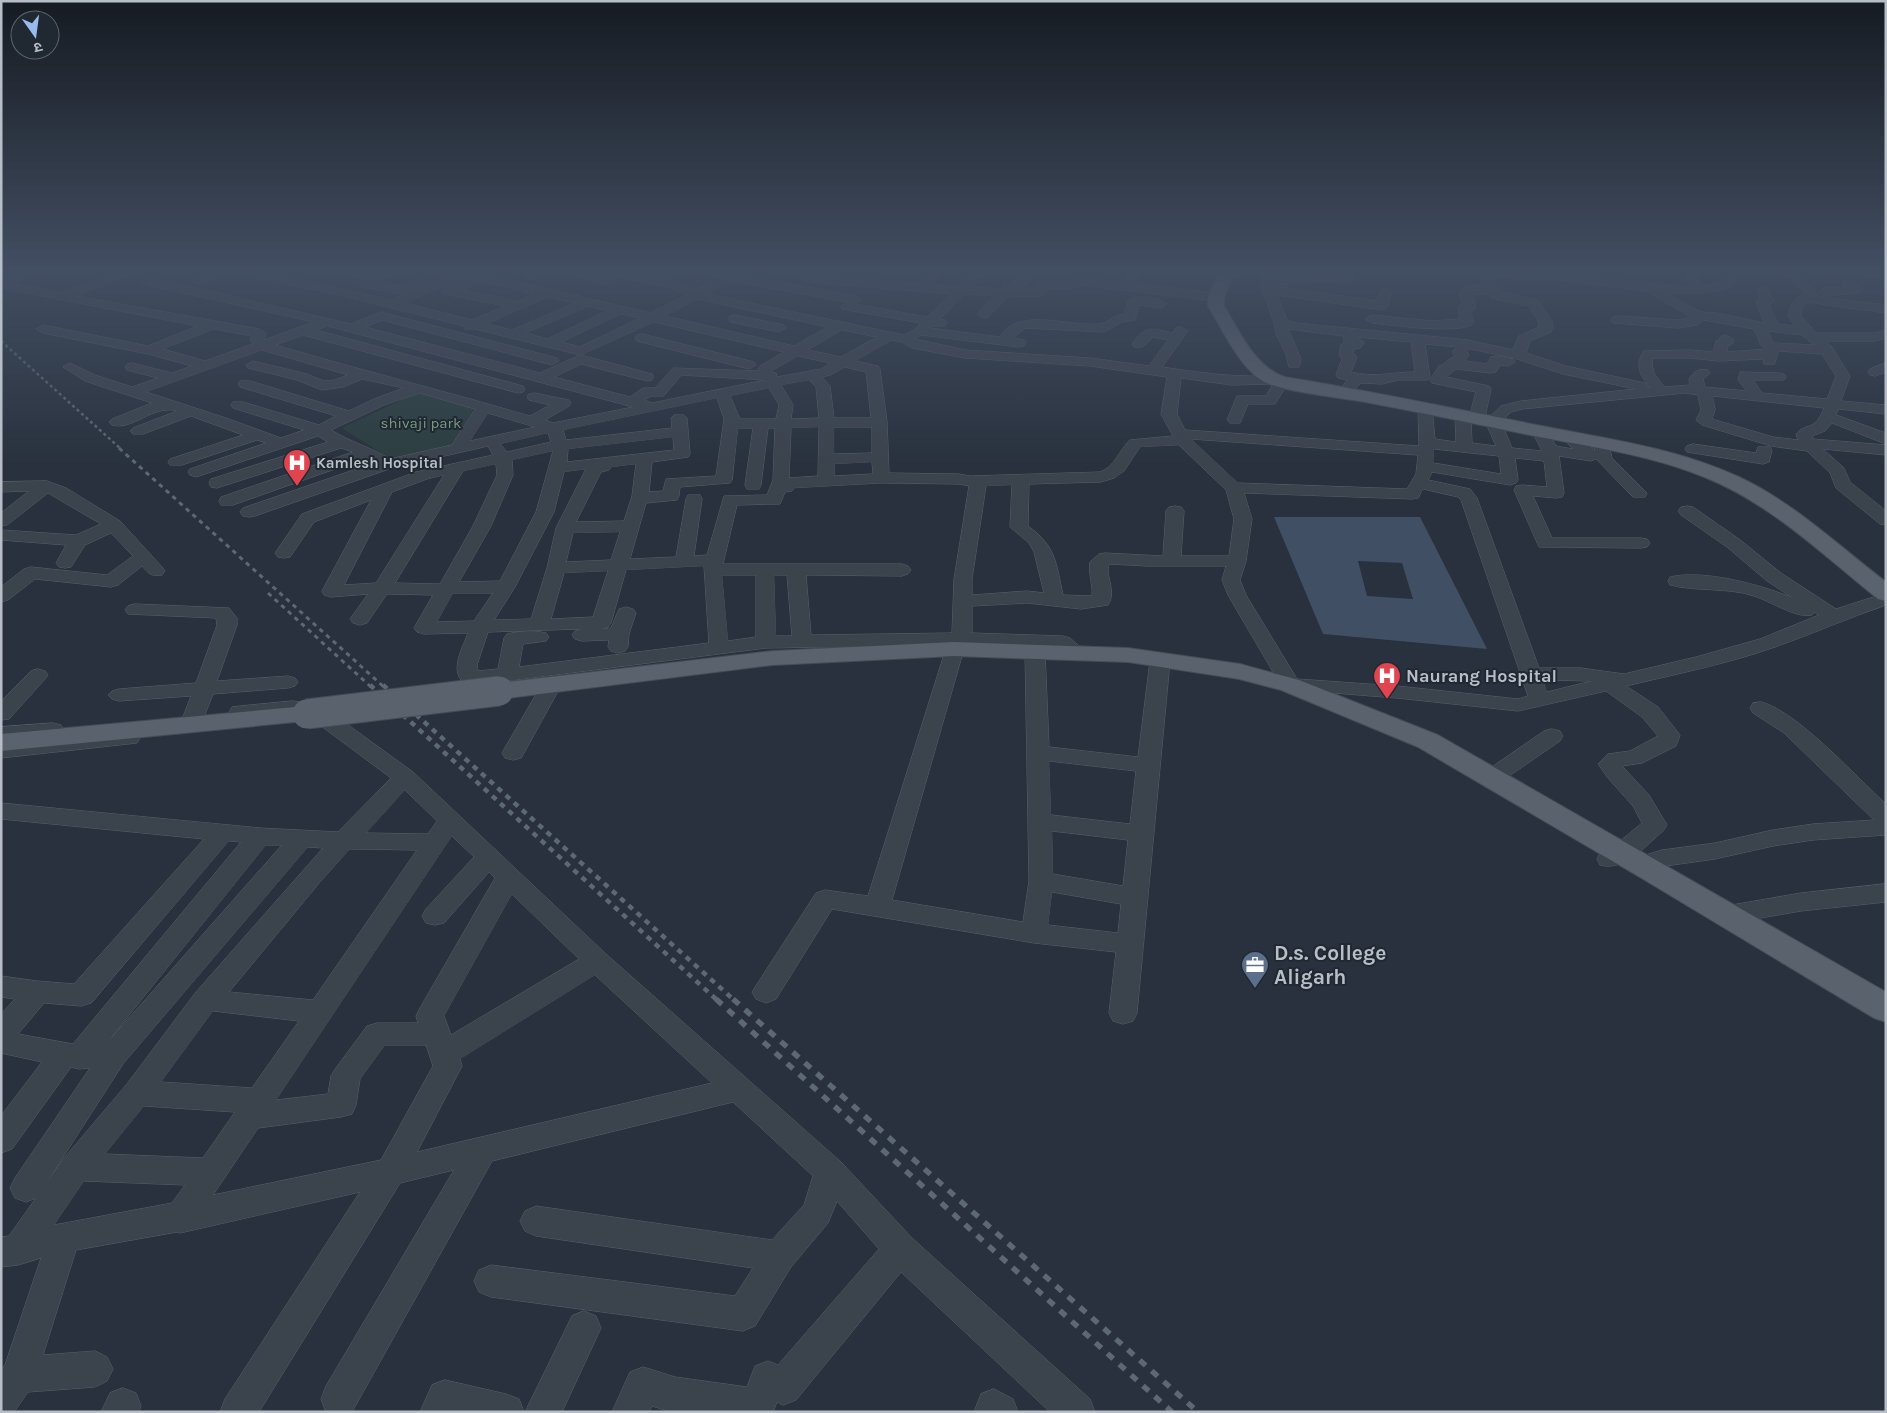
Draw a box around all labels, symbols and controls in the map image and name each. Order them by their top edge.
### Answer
north arrow [10,10,60,60]
text: उ [31,38,44,57]
park label: shivaji park [381,414,461,432]
hospital icon: Kamlesh Hospital [282,448,312,487]
place label: Kamlesh Hospital [316,454,443,472]
hospital icon: Naurang Hospital [1372,661,1402,700]
place label: Naurang Hospital [1406,665,1557,687]
place label: D.s. College Aligarh [1274,941,1386,989]
office icon: D.s. College Aligarh [1240,950,1270,989]

